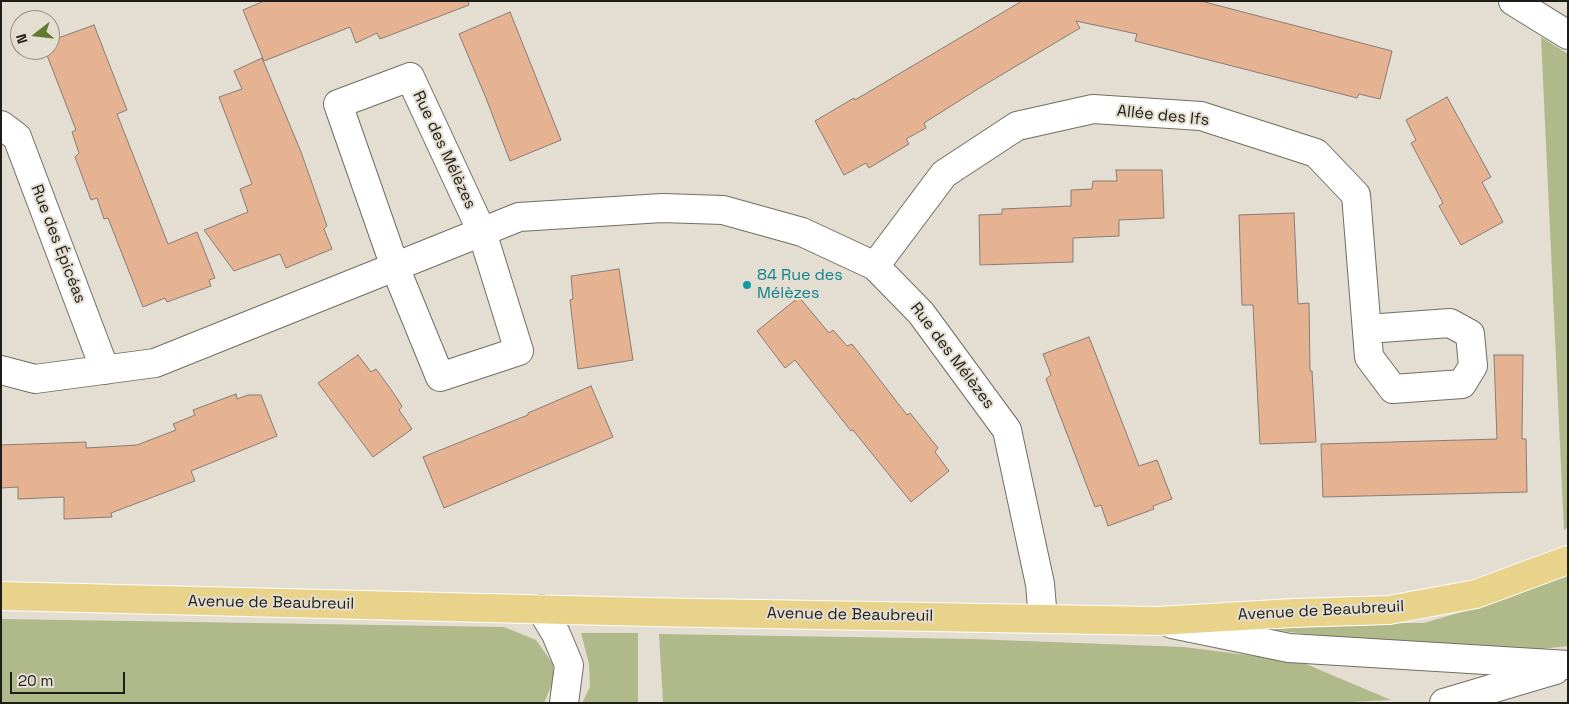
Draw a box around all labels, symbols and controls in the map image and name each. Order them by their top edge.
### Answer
north arrow [10,10,60,60]
text: N [12,32,31,46]
street label: Rue des Mélèzes [408,88,480,212]
street label: Allée des Ifs [1116,102,1210,130]
street label: Rue des Épicéas [27,182,89,306]
place label: 84 Rue des Mélèzes [757,266,843,304]
marker: 84 Rue des Mélèzes [741,279,753,291]
street label: Rue des Mélèzes [906,299,998,413]
street label: Avenue de Beaubreuil [188,592,354,614]
street label: Avenue de Beaubreuil [1237,597,1405,625]
street label: Avenue de Beaubreuil [767,604,933,626]
scale bar [12,662,128,694]
text: 20 m [18,671,53,690]

